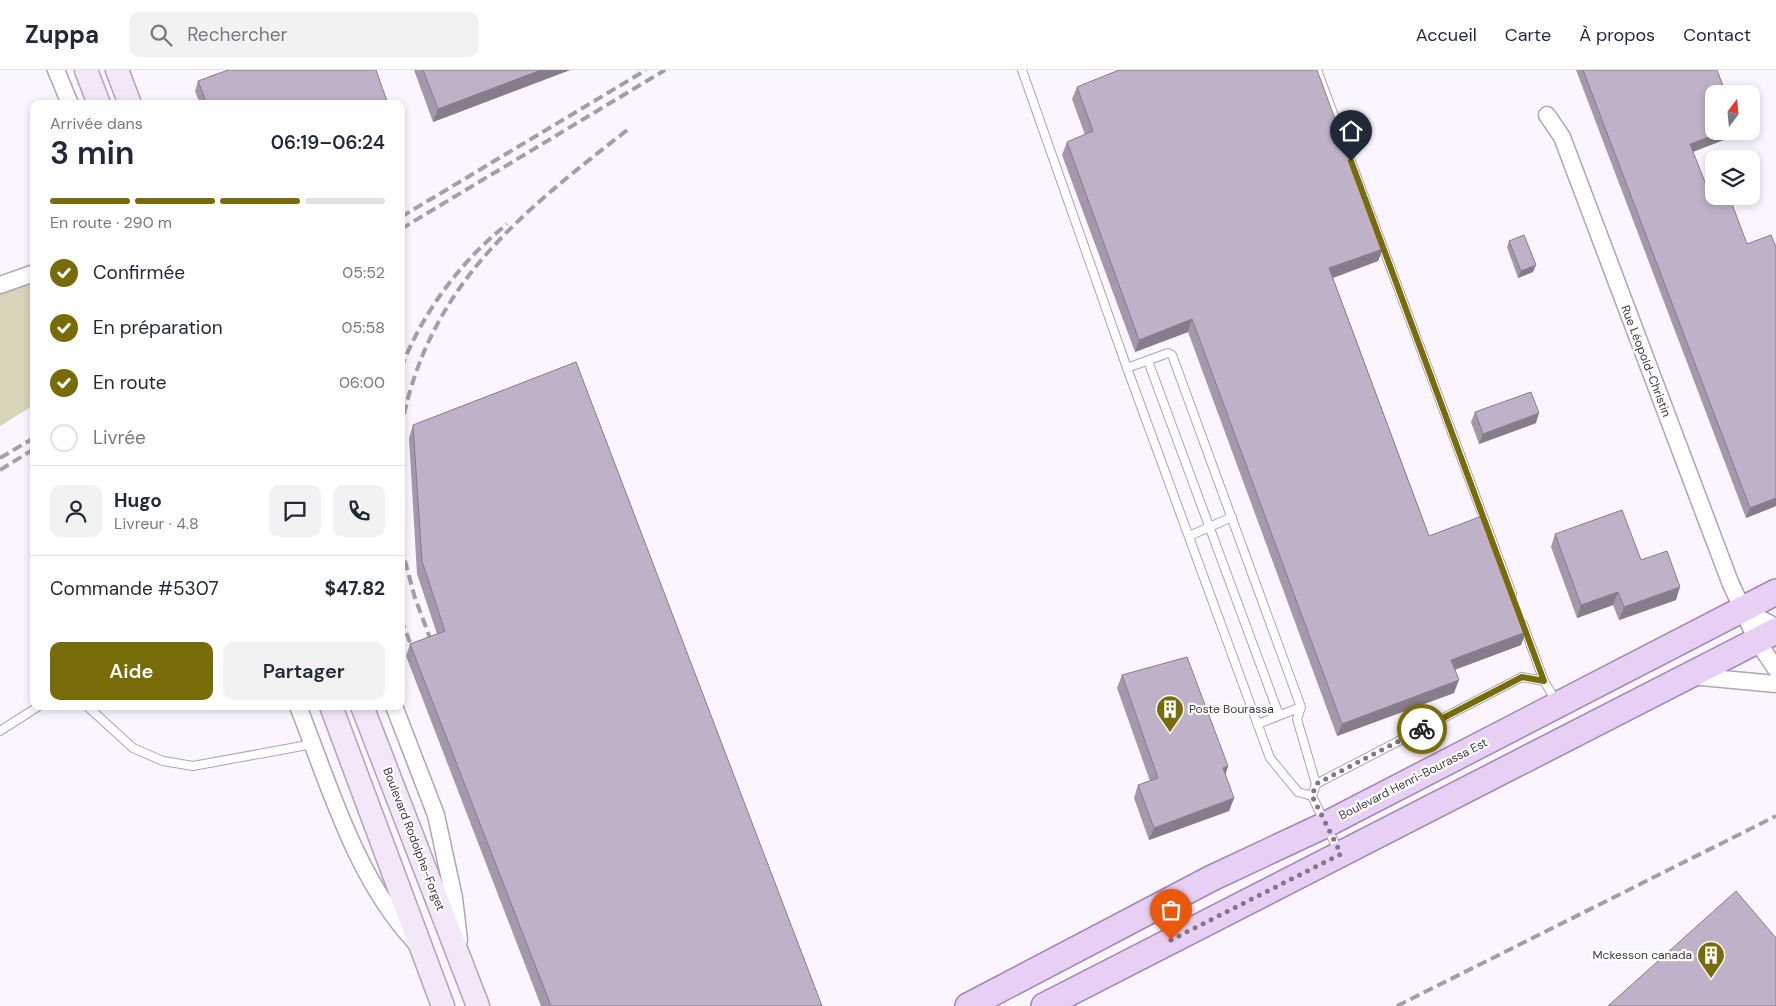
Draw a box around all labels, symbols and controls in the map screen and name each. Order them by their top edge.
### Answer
search box [129,12,479,57]
text: Zuppa [25,19,99,50]
icon: search [147,21,175,49]
text: Rechercher [187,22,288,47]
text: Accueil [1416,23,1477,47]
text: Carte [1505,23,1551,47]
text: À propos [1579,23,1655,47]
text: Contact [1683,23,1751,47]
north arrow [1705,85,1760,140]
map controls [1705,85,1760,205]
pin [1330,110,1372,161]
text: Arrivée dans [50,113,143,134]
icon: home [1337,117,1365,145]
text: 06:19–06:24 [271,130,385,155]
text: 3 min [50,132,134,174]
button: layers [1705,150,1760,205]
text: En route · 290 m [50,212,172,233]
icon: check [50,259,78,287]
text: Confirmée [93,260,185,285]
text: 05:52 [342,262,385,283]
street label: Rue Léopold-Christin [1617,303,1675,419]
icon: check [50,314,78,342]
text: En préparation [93,315,223,340]
text: 05:58 [342,317,385,338]
icon: check [50,369,78,397]
text: En route [93,370,167,395]
text: 06:00 [339,372,385,393]
text: Livrée [93,425,146,450]
button: person [50,485,102,537]
button: chat [269,485,321,537]
button: phone [333,485,385,537]
text: Hugo [114,488,162,513]
text: Livreur · 4.8 [114,513,199,534]
text: Commande #5307 [50,576,219,601]
text: $47.82 [324,576,385,601]
button: Aide [50,642,213,700]
button: Partager [223,642,385,700]
building icon: Poste Bourassa [1155,694,1185,733]
place label: Poste Bourassa [1189,701,1274,717]
courier [1397,704,1447,754]
icon: bike [1408,715,1436,743]
street label: Boulevard Henri-Bourassa Est [1336,734,1490,824]
street label: Boulevard Rodolphe-Forget [379,765,449,913]
pin [1150,889,1192,940]
icon: bag [1157,896,1185,924]
building icon: Mckesson canada [1696,940,1726,979]
place label: Mckesson canada [1593,947,1692,963]

